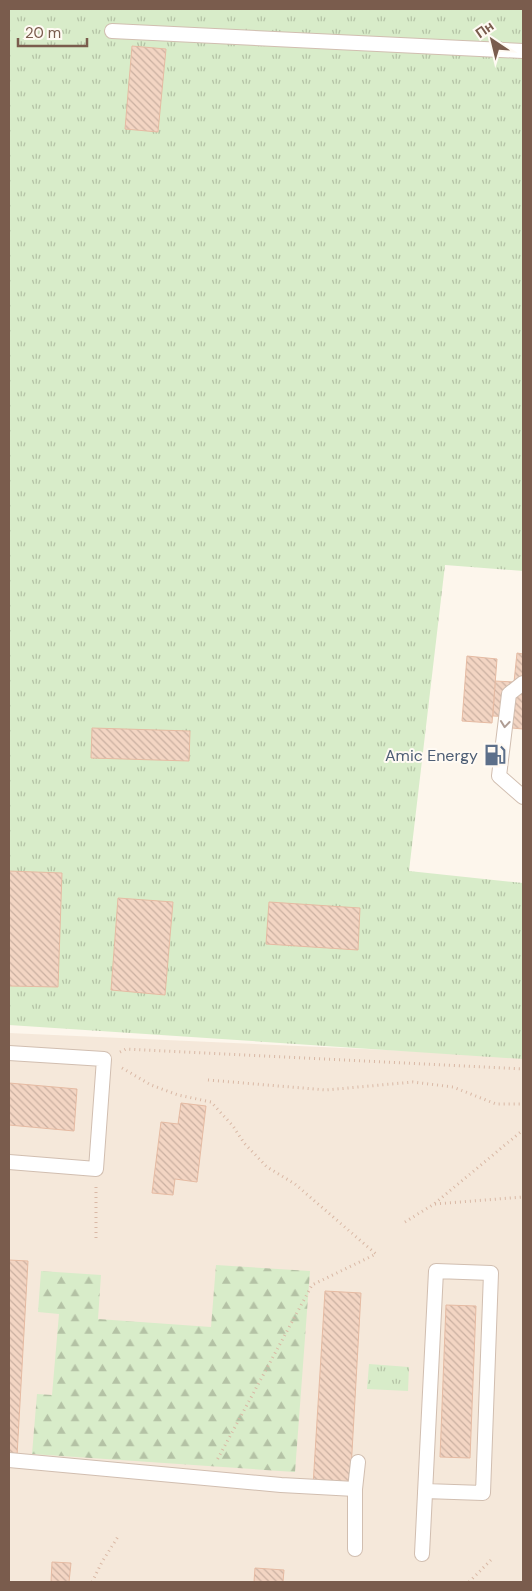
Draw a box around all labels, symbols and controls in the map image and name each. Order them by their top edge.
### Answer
scale bar [18,15,86,47]
north arrow [467,15,517,65]
text: Пн [472,17,497,42]
text: 20 m [25,23,61,43]
one-way arrow [500,720,511,728]
fuel station icon: Amic Energy [482,742,508,768]
place label: Amic Energy [385,745,478,766]

